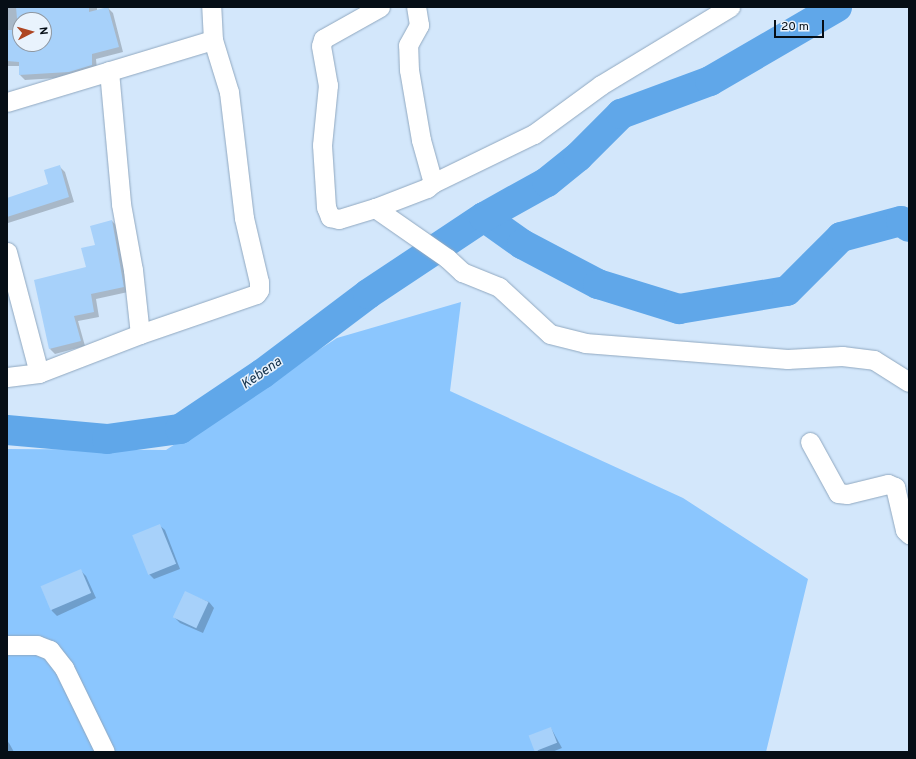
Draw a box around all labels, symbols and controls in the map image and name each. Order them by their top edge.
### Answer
north arrow [12,12,52,52]
scale bar [776,12,826,38]
text: 20 m [781,19,809,35]
text: N [36,26,50,36]
water label: Kebena [239,354,285,394]

